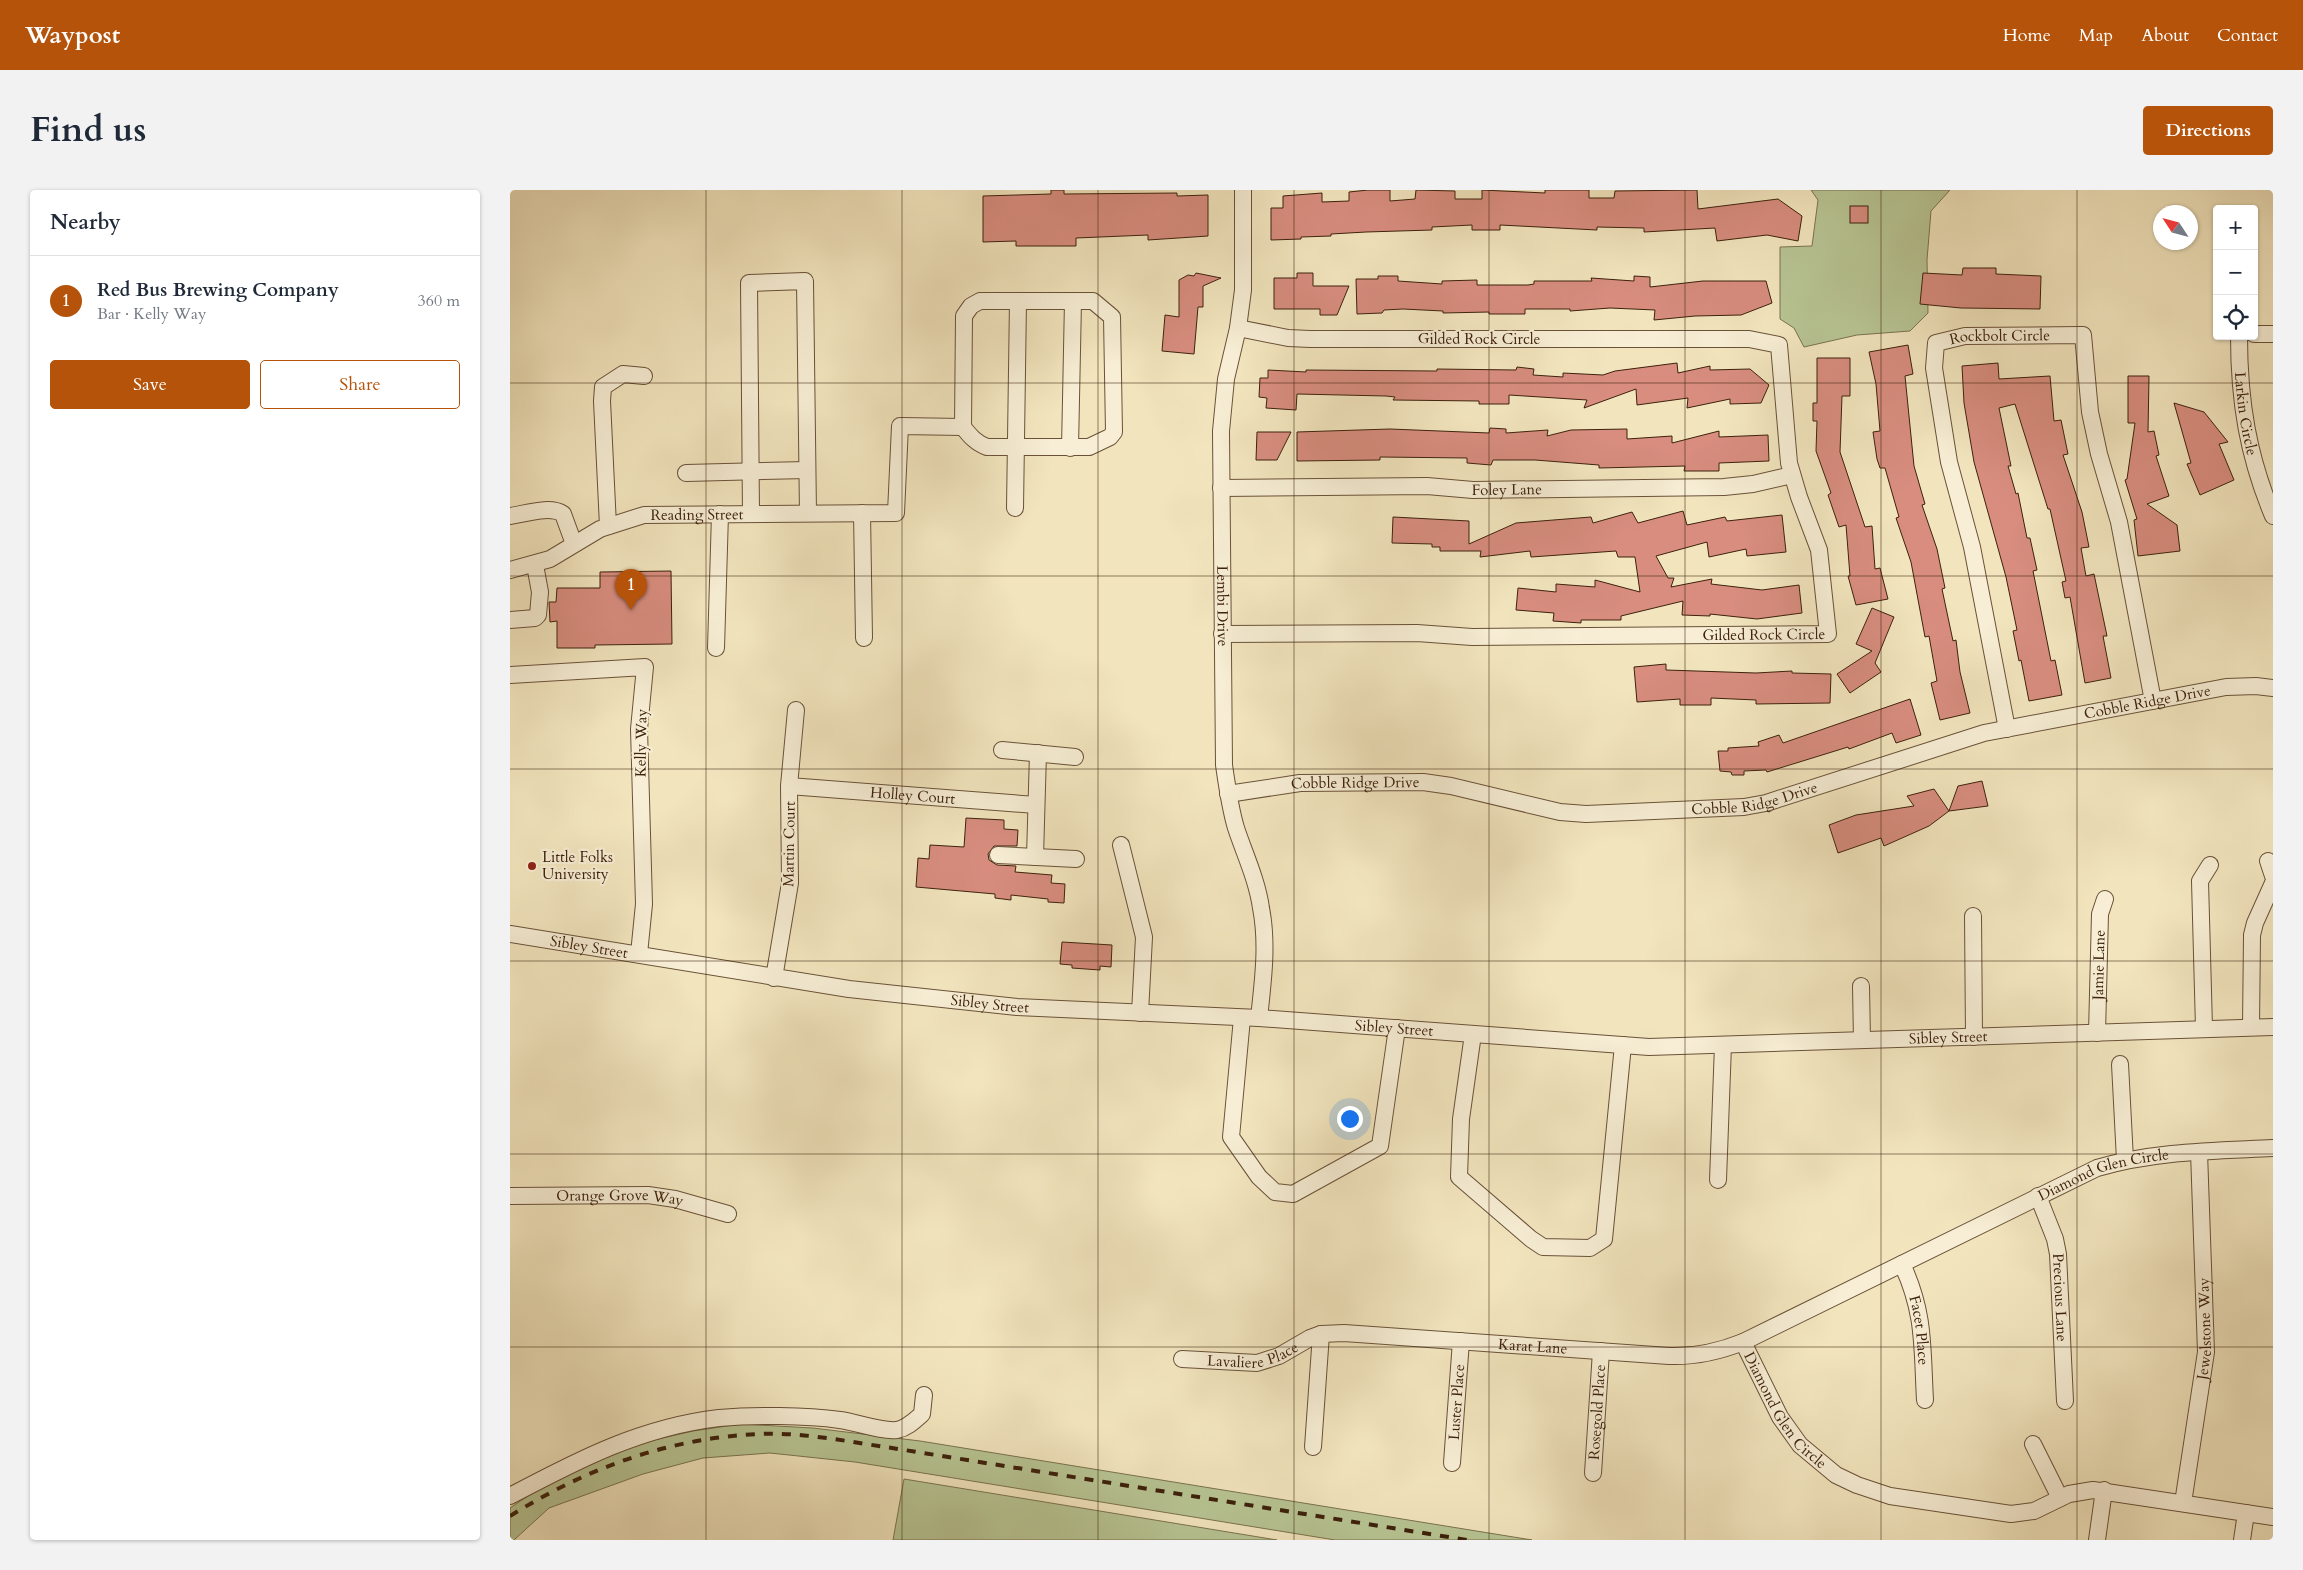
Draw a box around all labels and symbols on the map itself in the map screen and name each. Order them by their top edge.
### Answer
north arrow [2153,205,2198,250]
street label: Rockbolt Circle [1947,325,2050,349]
street label: Gilded Rock Circle [1418,329,1541,349]
street label: Larkin Circle [2230,371,2262,458]
street label: Foley Lane [1472,479,1542,500]
street label: Reading Street [650,504,744,525]
street label: Lembi Drive [1212,565,1233,647]
pin: 1 [615,569,647,610]
street label: Gilded Rock Circle [1702,624,1826,645]
street label: Cobble Ridge Drive [2082,680,2213,724]
street label: Kelly Way [630,708,652,777]
street label: Cobble Ridge Drive [1289,772,1420,794]
street label: Cobble Ridge Drive [1691,777,1820,819]
street label: Holley Court [869,782,956,809]
street label: Martin Court [778,801,800,887]
place label: Little Folks University [542,847,613,884]
marker: Little Folks University [526,860,538,872]
street label: Jamie Lane [2088,929,2110,1002]
street label: Sibley Street [549,931,630,963]
street label: Sibley Street [950,990,1030,1018]
street label: Sibley Street [1354,1015,1434,1041]
street label: Sibley Street [1909,1026,1988,1049]
your location [1337,1106,1363,1132]
street label: Diamond Glen Circle [2034,1144,2170,1206]
street label: Orange Grove Way [556,1185,686,1211]
street label: Precious Lane [2048,1253,2072,1342]
street label: Jewelstone Way [2192,1277,2216,1383]
street label: Facet Place [1904,1293,1933,1366]
street label: Karat Lane [1497,1334,1568,1359]
street label: Lavaliere Place [1207,1337,1302,1373]
street label: Diamond Glen Circle [1739,1348,1831,1473]
street label: Luster Place [1444,1363,1469,1441]
street label: Rosegold Place [1584,1364,1610,1460]

